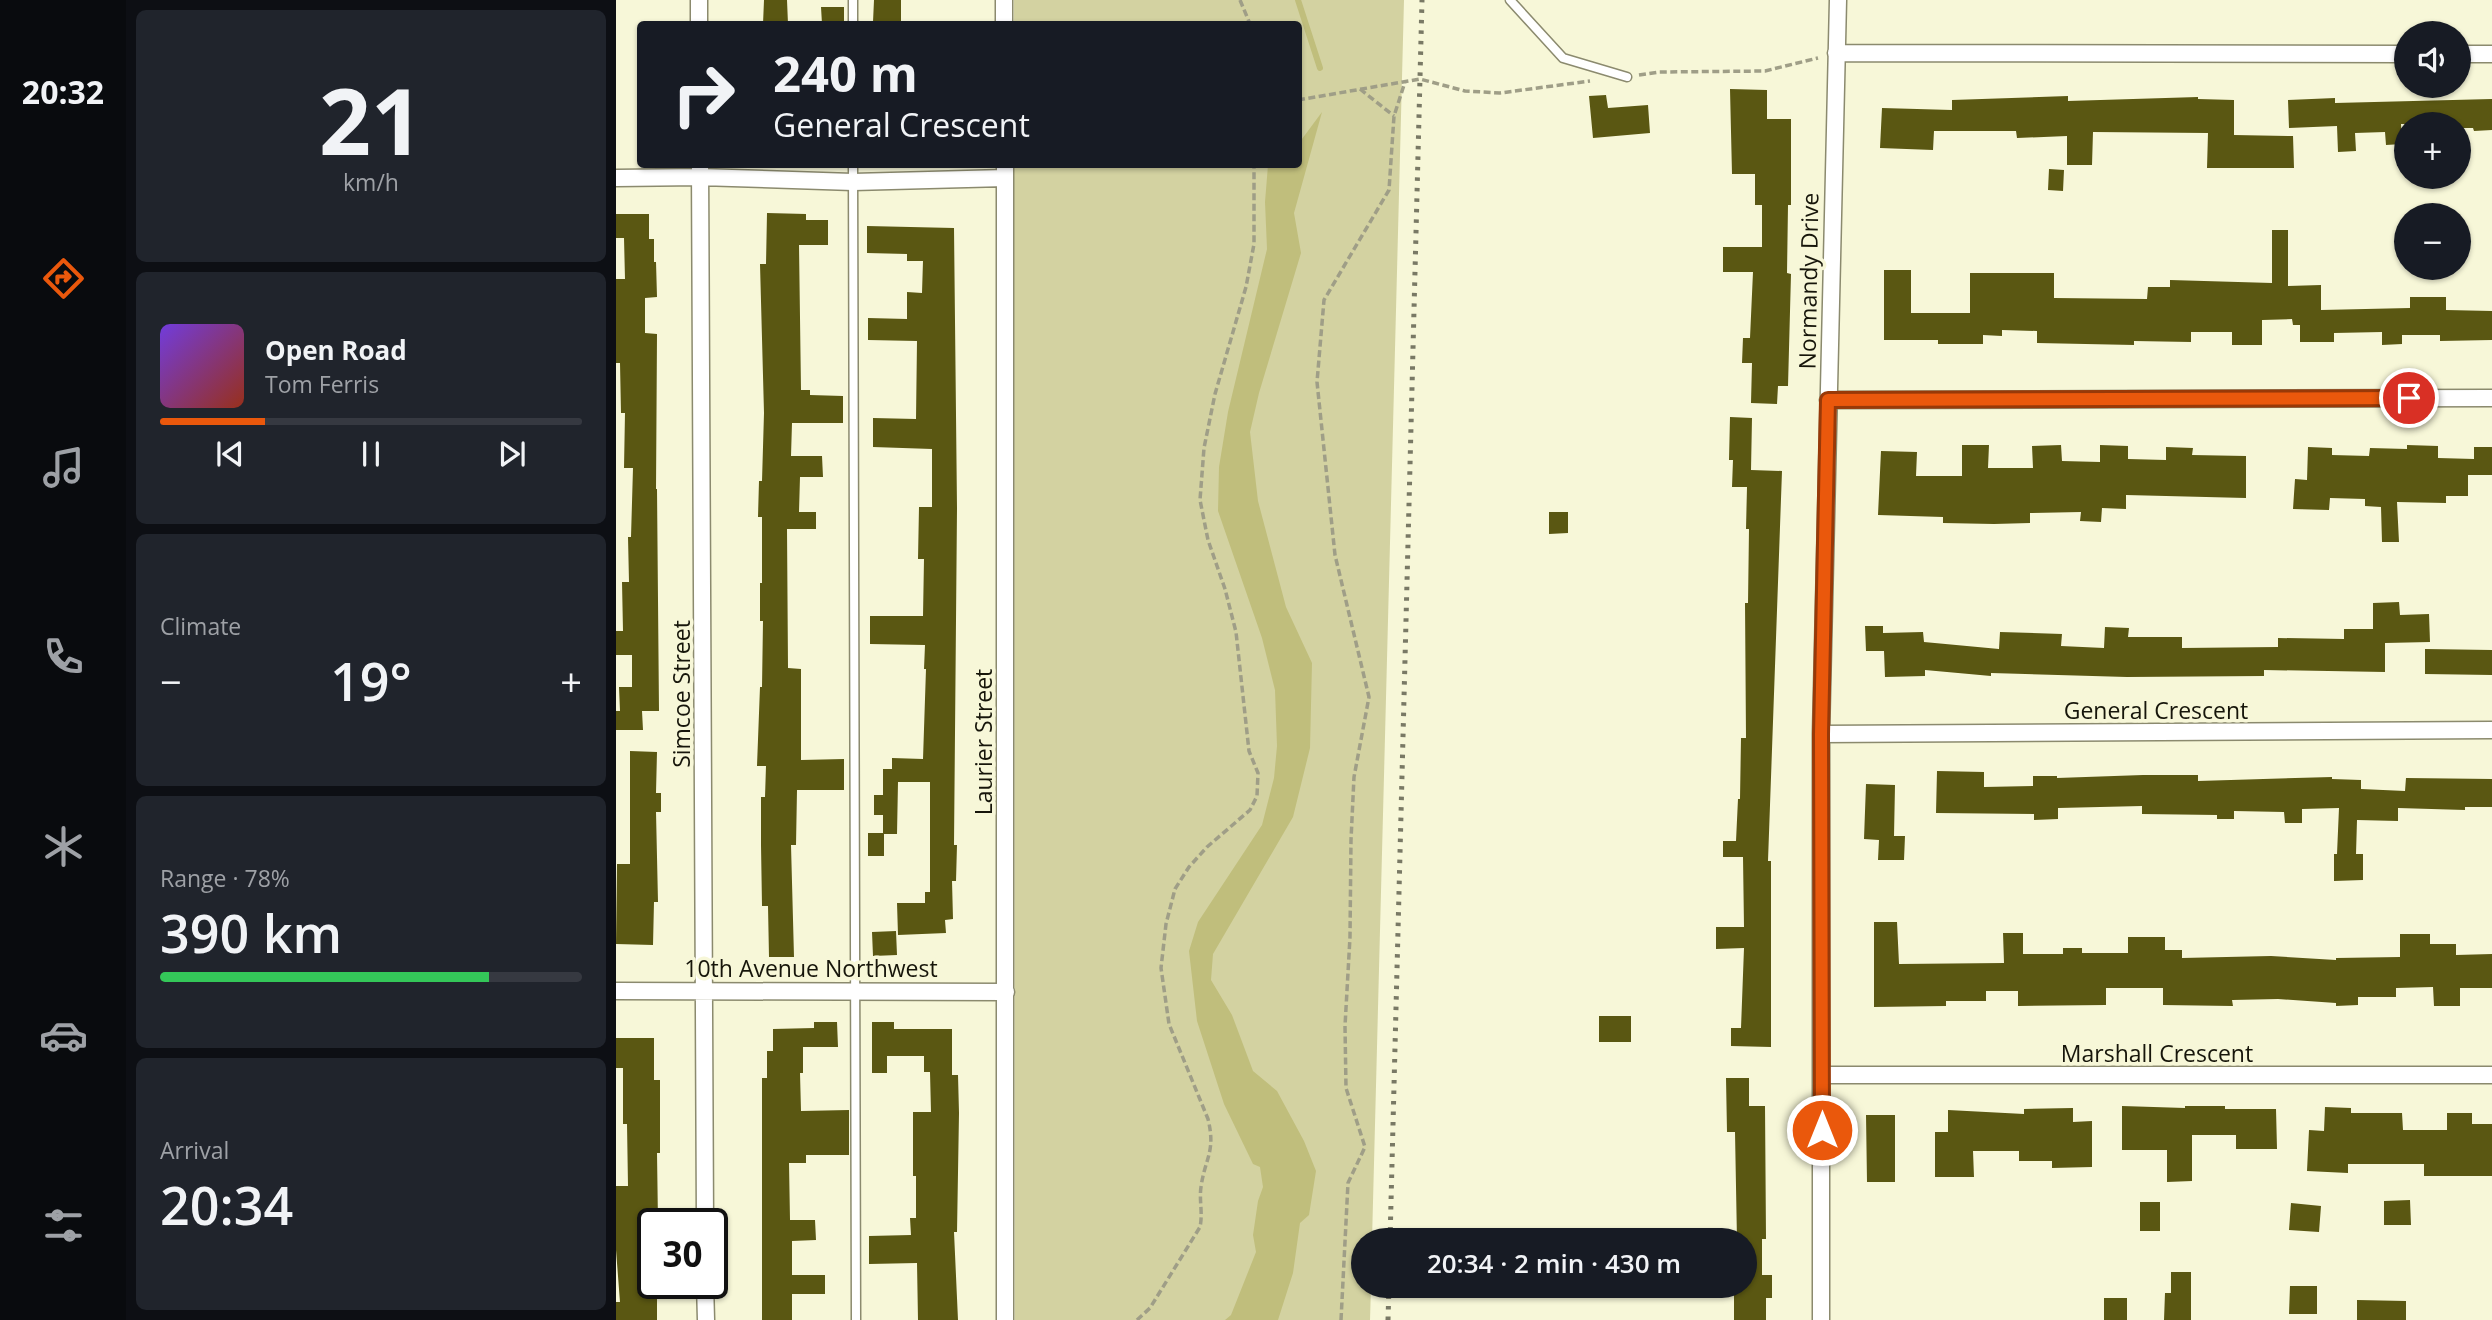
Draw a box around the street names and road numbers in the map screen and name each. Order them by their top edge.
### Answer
street label: Normandy Drive [1790,192,1826,370]
street label: Simcoe Street [665,620,697,768]
street label: Laurier Street [967,669,999,815]
street label: General Crescent [2064,694,2248,726]
street label: 10th Avenue Northwest [684,952,938,984]
street label: Marshall Crescent [2061,1037,2253,1069]

